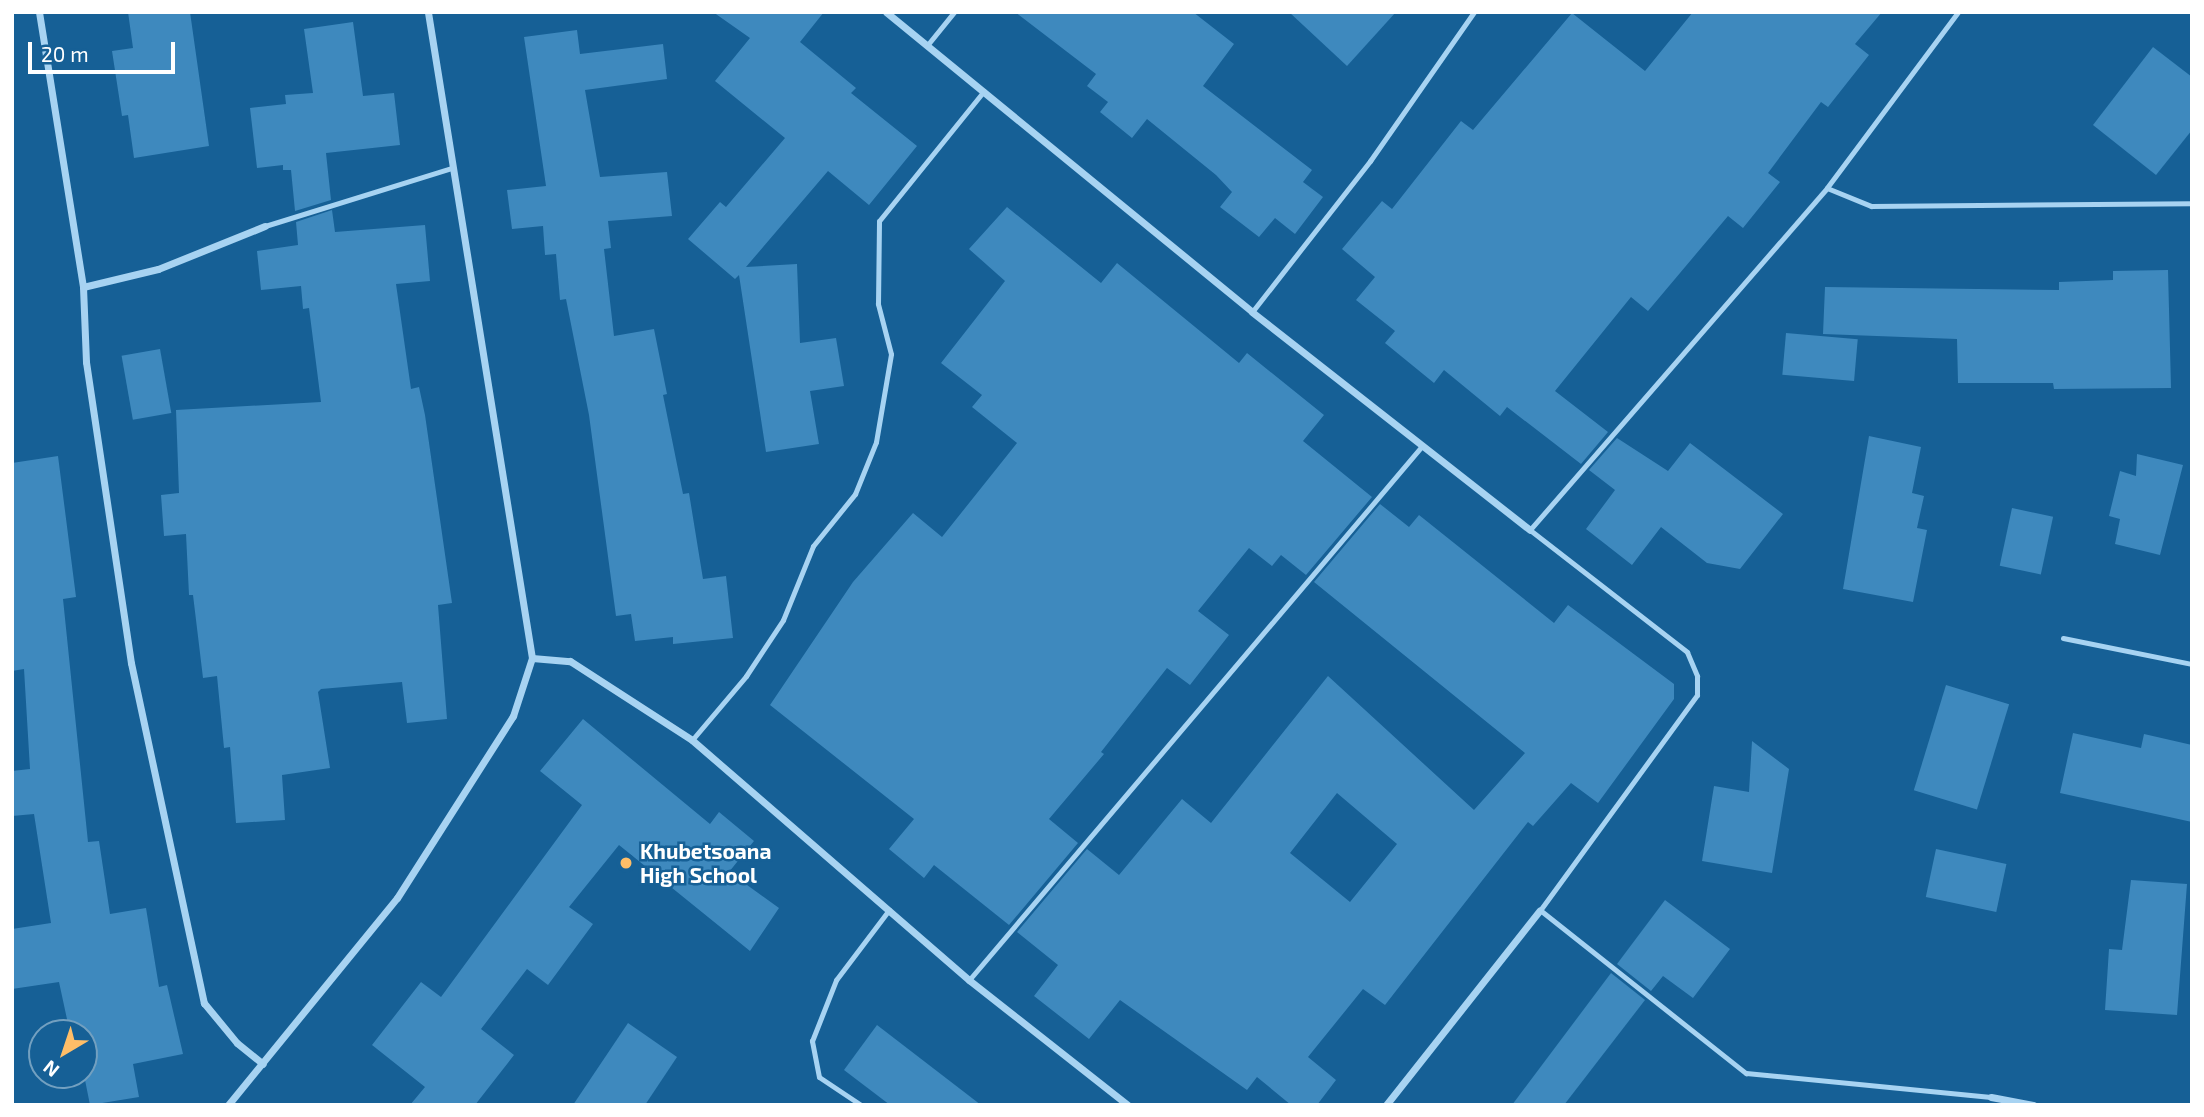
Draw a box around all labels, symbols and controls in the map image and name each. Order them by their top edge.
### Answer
scale bar [32,28,178,72]
text: 20 m [41,41,89,66]
place label: Khubetsoana High School [640,838,771,888]
marker: Khubetsoana High School [618,855,634,871]
north arrow [28,1019,98,1089]
text: N [38,1056,63,1082]

